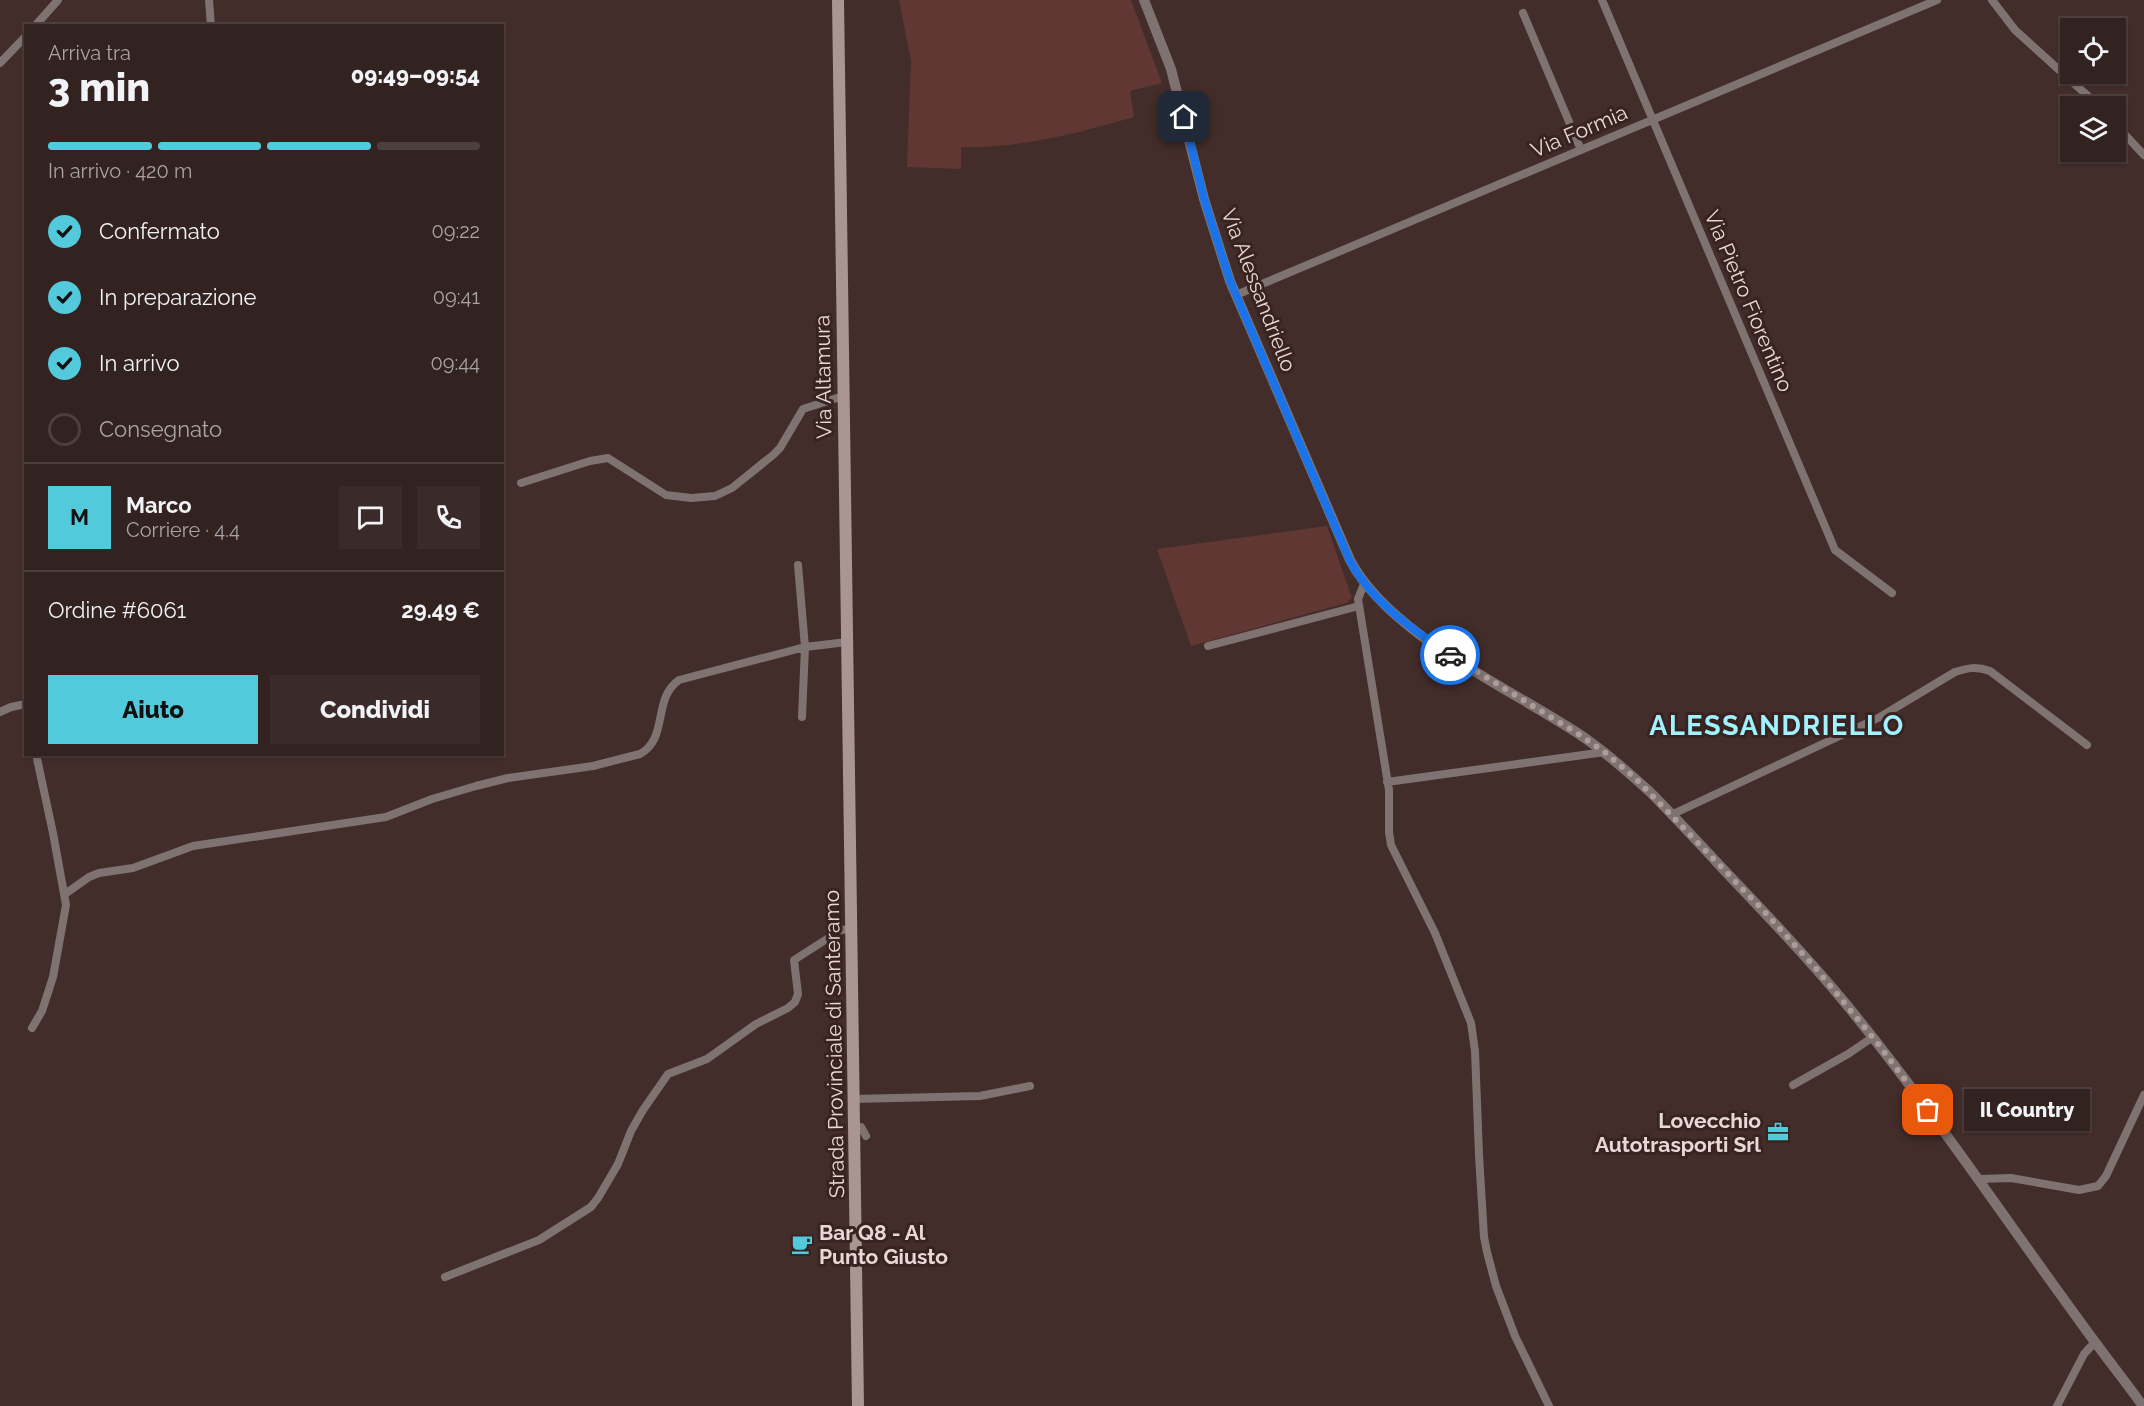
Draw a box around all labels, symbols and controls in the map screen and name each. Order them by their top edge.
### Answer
map controls [2060,18,2126,162]
button: locate [2060,18,2126,84]
text: Arriva tra [48,41,131,65]
text: 09:49–09:54 [351,62,480,88]
text: 3 min [48,64,150,110]
pin [1158,91,1209,142]
button: layers [2060,96,2126,162]
street label: Via Formia [1527,99,1631,163]
icon: home [1167,100,1200,133]
text: In arrivo · 420 m [48,159,192,183]
street label: Via Alessandriello [1216,205,1302,375]
street label: Via Pietro Fiorentino [1699,206,1799,396]
icon: check [48,215,81,248]
text: Confermato [99,218,220,244]
text: 09:22 [431,219,480,243]
icon: check [48,281,81,314]
text: In preparazione [99,284,256,310]
text: 09:41 [433,285,480,309]
street label: Via Altamura [809,315,837,439]
icon: check [48,347,81,380]
text: In arrivo [99,350,180,376]
text: 09:44 [430,351,480,375]
text: Consegnato [99,416,222,442]
button: chat [339,486,402,549]
button: phone [417,486,480,549]
text: Marco [126,492,192,518]
text: M [70,504,89,530]
text: Corriere · 4.4 [126,518,240,542]
text: Ordine #6061 [48,597,186,623]
text: 29.49 € [401,597,480,623]
courier [1420,625,1480,685]
icon: car [1434,639,1467,672]
button: Aiuto [48,675,258,744]
button: Condividi [270,675,480,744]
district label: ALESSANDRIELLO [1649,710,1905,741]
street label: Strada Provinciale di Santeramo [819,890,849,1198]
pin [1902,1084,1953,1135]
callout: Il Country [1964,1089,2090,1131]
icon: bag [1911,1093,1944,1126]
text: Il Country [1980,1098,2074,1122]
place label: Lovecchio Autotrasporti Srl [1595,1108,1761,1157]
office icon: Lovecchio Autotrasporti Srl [1766,1120,1790,1144]
place label: Bar Q8 - Al Punto Giusto [819,1220,948,1269]
cafe icon: Bar Q8 - Al Punto Giusto [790,1232,814,1256]

